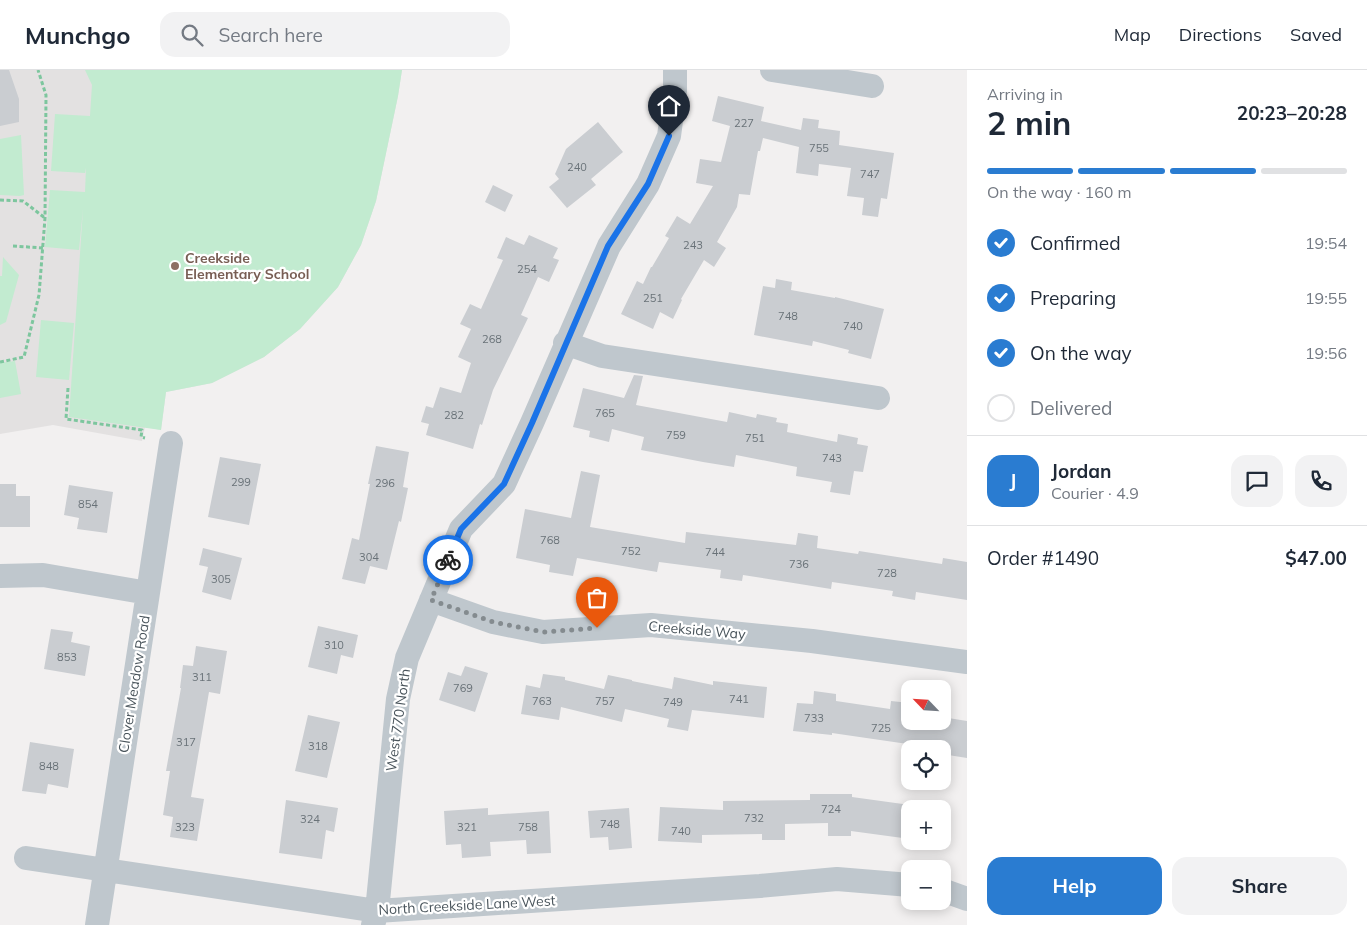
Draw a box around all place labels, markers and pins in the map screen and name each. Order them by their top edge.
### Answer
pin [648,85,690,136]
place label: Creekside Elementary School [185,249,309,283]
marker: Creekside Elementary School [169,260,181,272]
pin [576,577,618,628]

